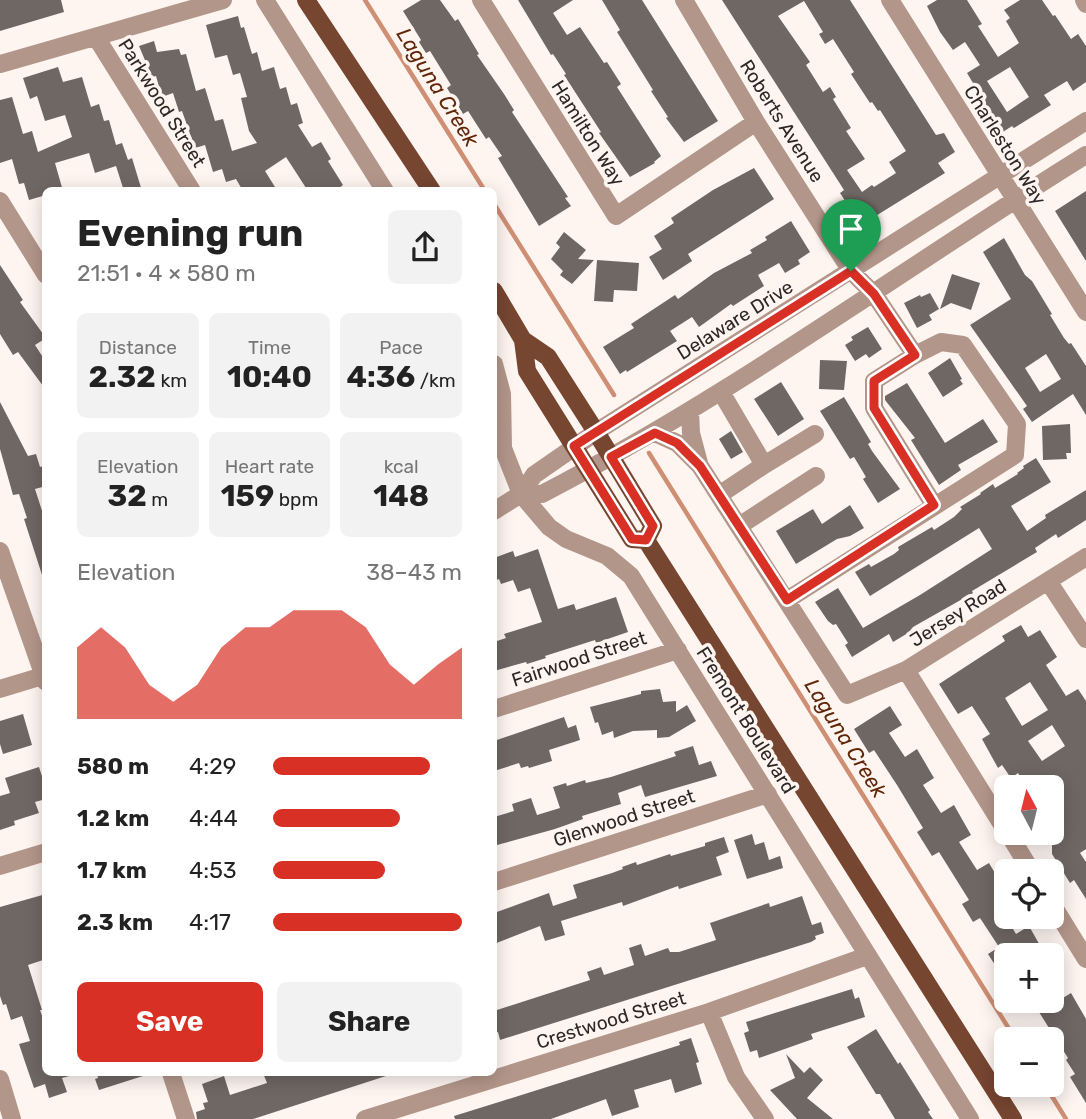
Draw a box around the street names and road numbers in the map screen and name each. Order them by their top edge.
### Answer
street label: Parkwood Street [113,34,211,172]
street label: Roberts Avenue [735,55,829,187]
street label: Hamilton Way [546,76,630,190]
street label: Charleston Way [959,81,1051,209]
street label: Delaware Drive [673,275,797,365]
street label: Jersey Road [905,574,1011,652]
street label: Fairwood Street [509,626,650,692]
street label: Fremont Boulevard [692,642,800,798]
street label: Glenwood Street [550,784,698,852]
street label: Crestwood Street [533,986,689,1054]

